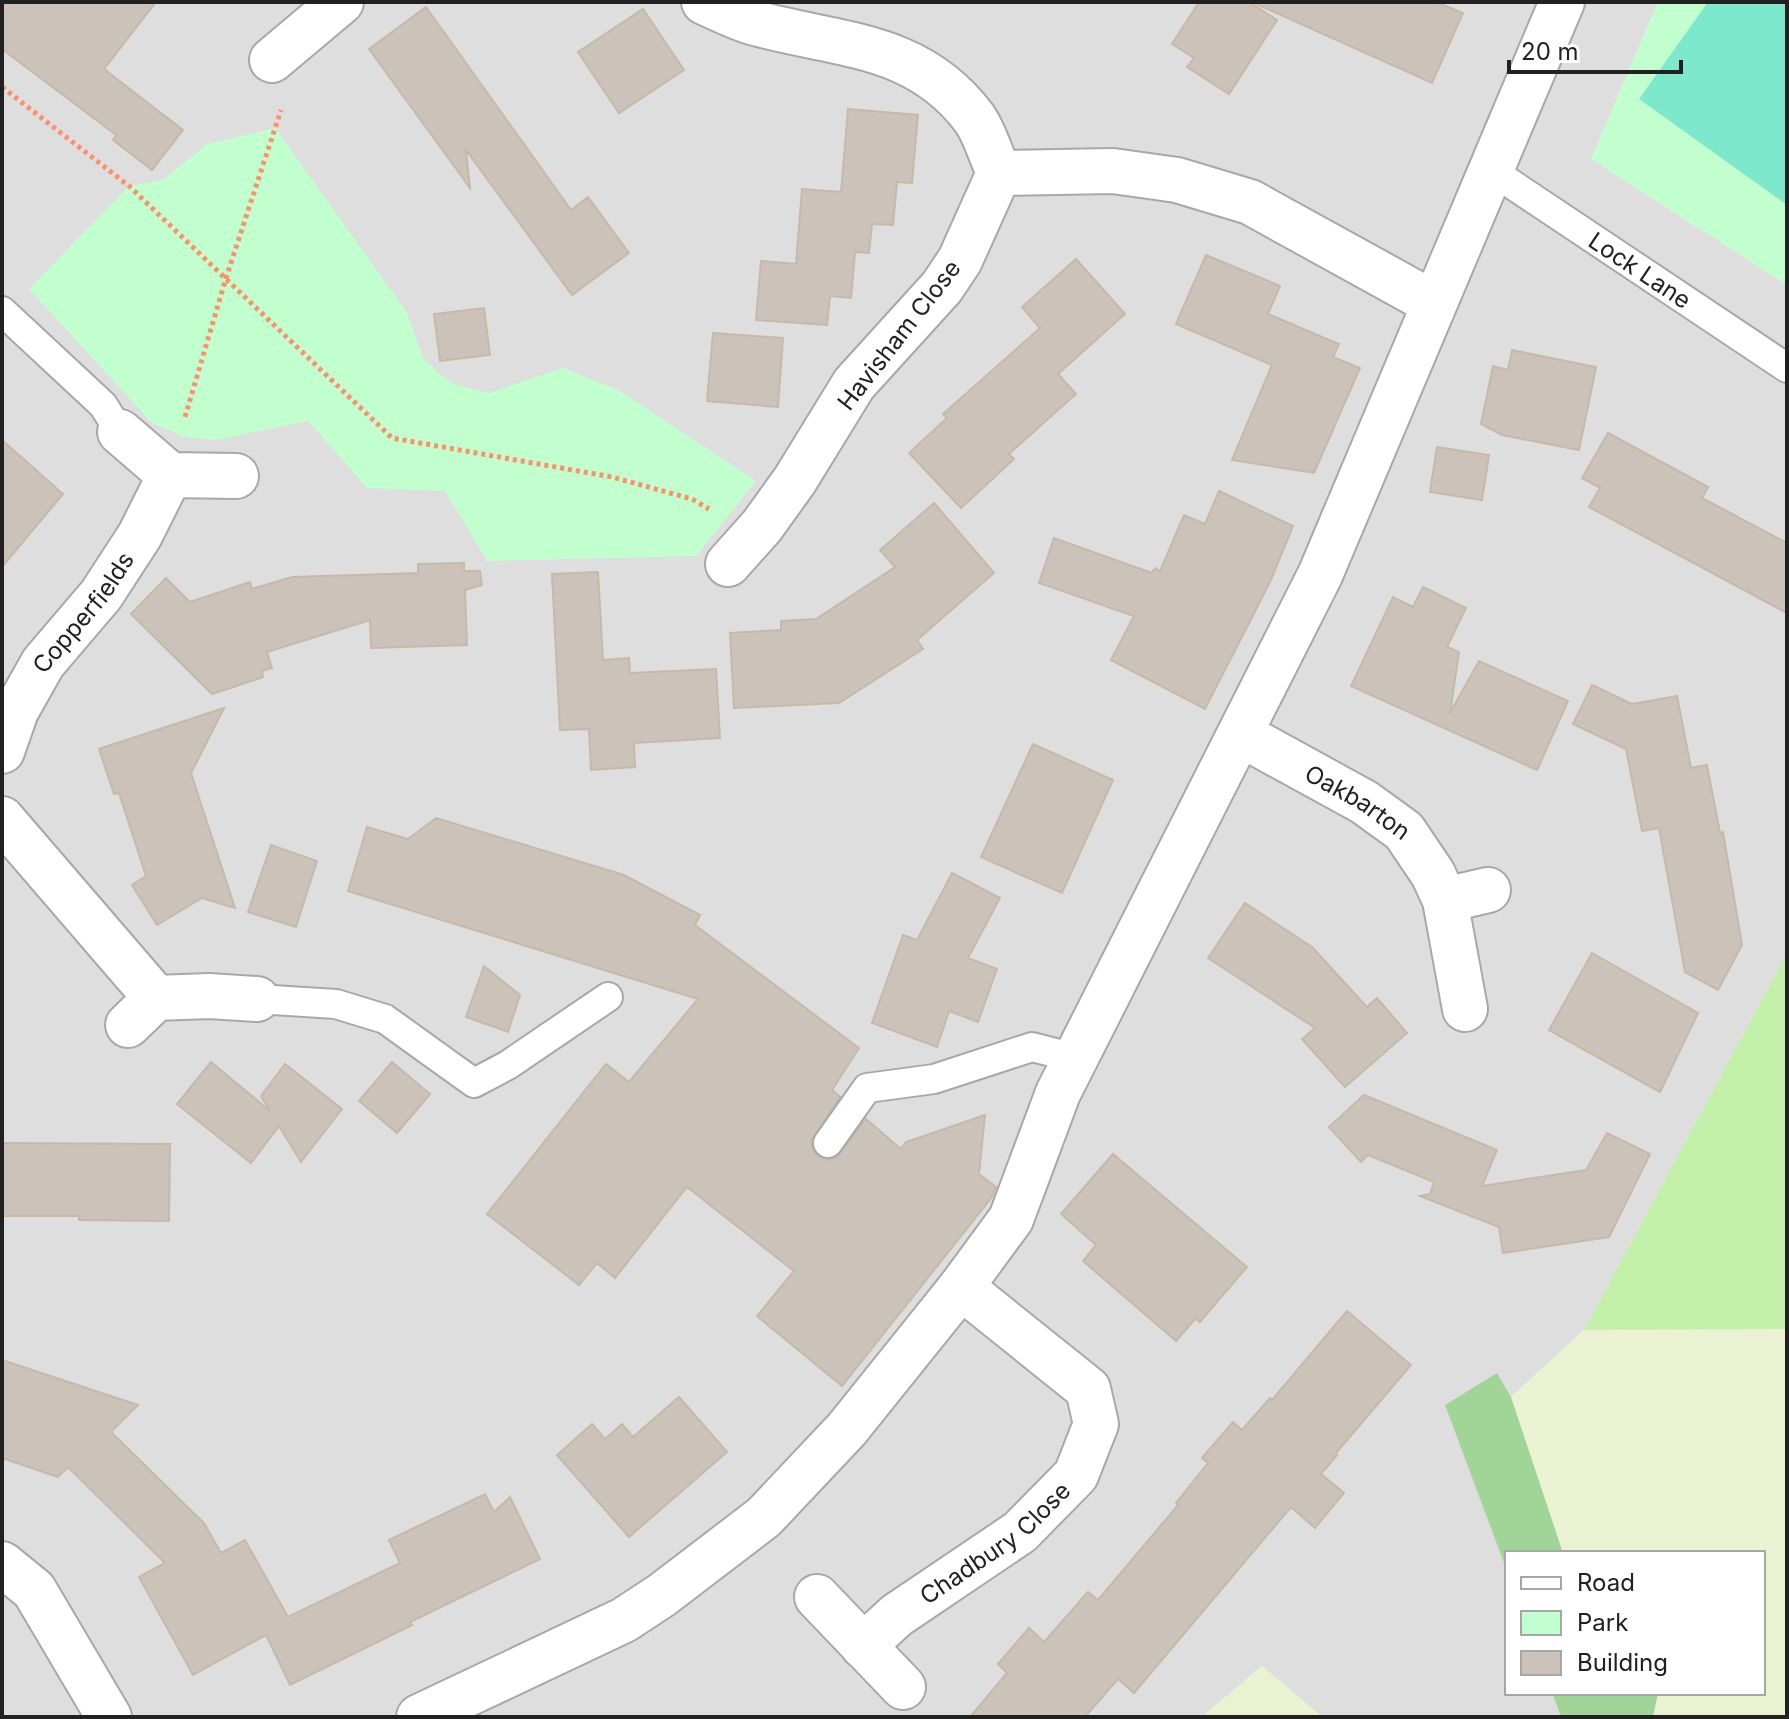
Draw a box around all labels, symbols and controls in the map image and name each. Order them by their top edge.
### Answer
scale bar [1509,24,1681,74]
text: 20 m [1521,37,1579,66]
street label: Lock Lane [1583,225,1697,314]
street label: Havisham Close [831,254,967,416]
street label: Copperfields [26,546,140,678]
street label: Oakbarton [1300,758,1416,846]
street label: Chadbury Close [914,1475,1076,1610]
legend [1505,1551,1765,1695]
text: Road [1577,1568,1635,1597]
text: Park [1577,1608,1628,1637]
text: Building [1577,1648,1668,1677]

